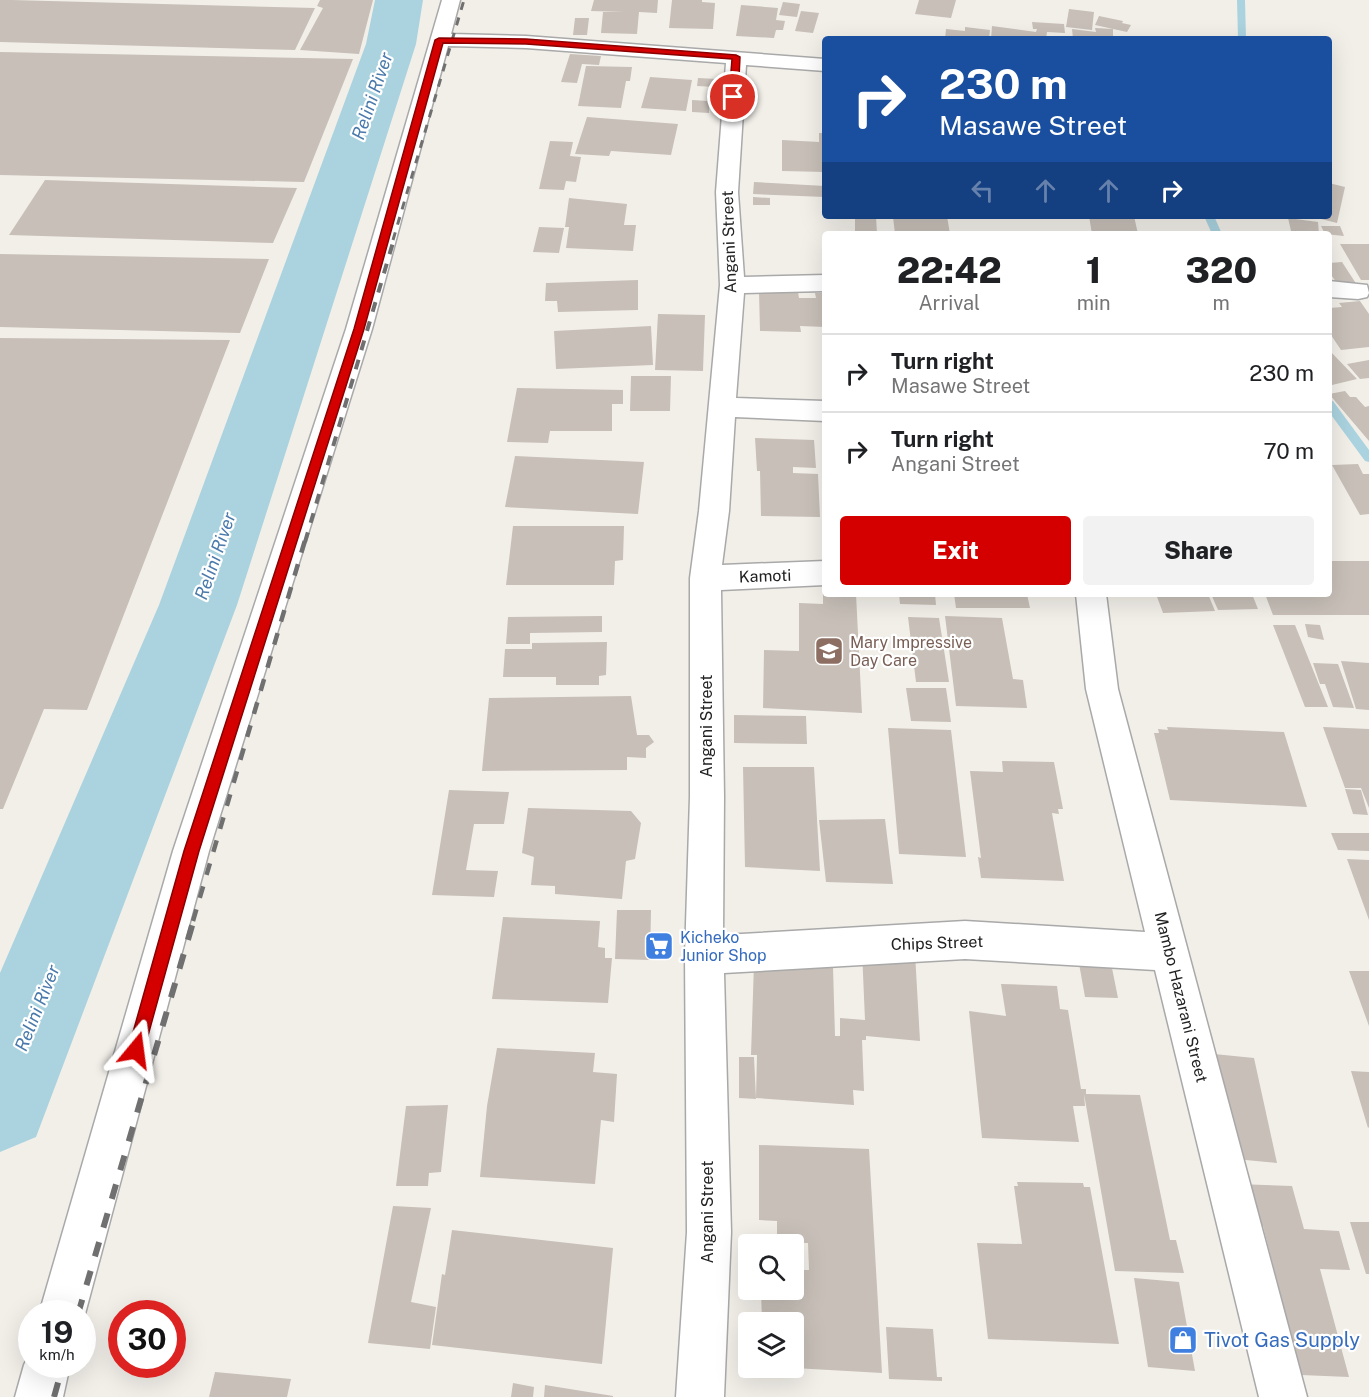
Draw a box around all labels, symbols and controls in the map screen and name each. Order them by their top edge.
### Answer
water label: Relini River [347,49,397,142]
text: 230 m [939,59,1068,108]
icon: right [840,60,918,138]
pin [707,71,758,122]
icon: arrive [716,80,749,113]
text: Masawe Street [939,109,1127,141]
icon: left [966,174,999,207]
icon: ahead [1029,174,1062,207]
icon: ahead [1092,174,1125,207]
icon: right [1155,174,1188,207]
street label: Angani Street [718,190,740,294]
text: 22:42 [897,249,1002,291]
text: 1 [1086,249,1101,291]
text: 320 [1185,249,1257,291]
text: Arrival [918,291,980,315]
text: min [1077,291,1111,315]
text: m [1213,291,1230,315]
text: Turn right [891,348,994,374]
icon: right [840,357,873,390]
text: 230 m [1249,360,1314,386]
text: Masawe Street [891,374,1030,398]
text: Turn right [891,426,994,452]
icon: right [840,435,873,468]
text: 70 m [1263,438,1314,464]
text: Angani Street [891,452,1020,476]
water label: Relini River [190,509,240,602]
button: Exit [840,516,1071,585]
button: Share [1083,516,1314,585]
street label: Kamoti [739,566,791,586]
place label: Mary Impressive Day Care [850,633,972,670]
school or university icon: Mary Impressive Day Care [813,635,845,667]
street label: Angani Street [697,675,716,777]
street label: Mambo Hazarani Street [1151,910,1211,1084]
place label: Kicheko Junior Shop [680,928,767,965]
supermarket icon: Kicheko Junior Shop [643,930,675,962]
street label: Chips Street [890,932,984,954]
water label: Relini River [10,962,64,1054]
position arrow [104,1018,168,1082]
street label: Angani Street [698,1161,717,1263]
map controls [738,1234,804,1378]
button: search [738,1234,804,1300]
speed limit sign: 30 [108,1300,186,1378]
button: layers [738,1312,804,1378]
text: 19 [41,1314,73,1350]
shop icon: Tivot Gas Supply [1167,1324,1199,1356]
place label: Tivot Gas Supply [1204,1328,1360,1352]
text: km/h [39,1346,75,1363]

